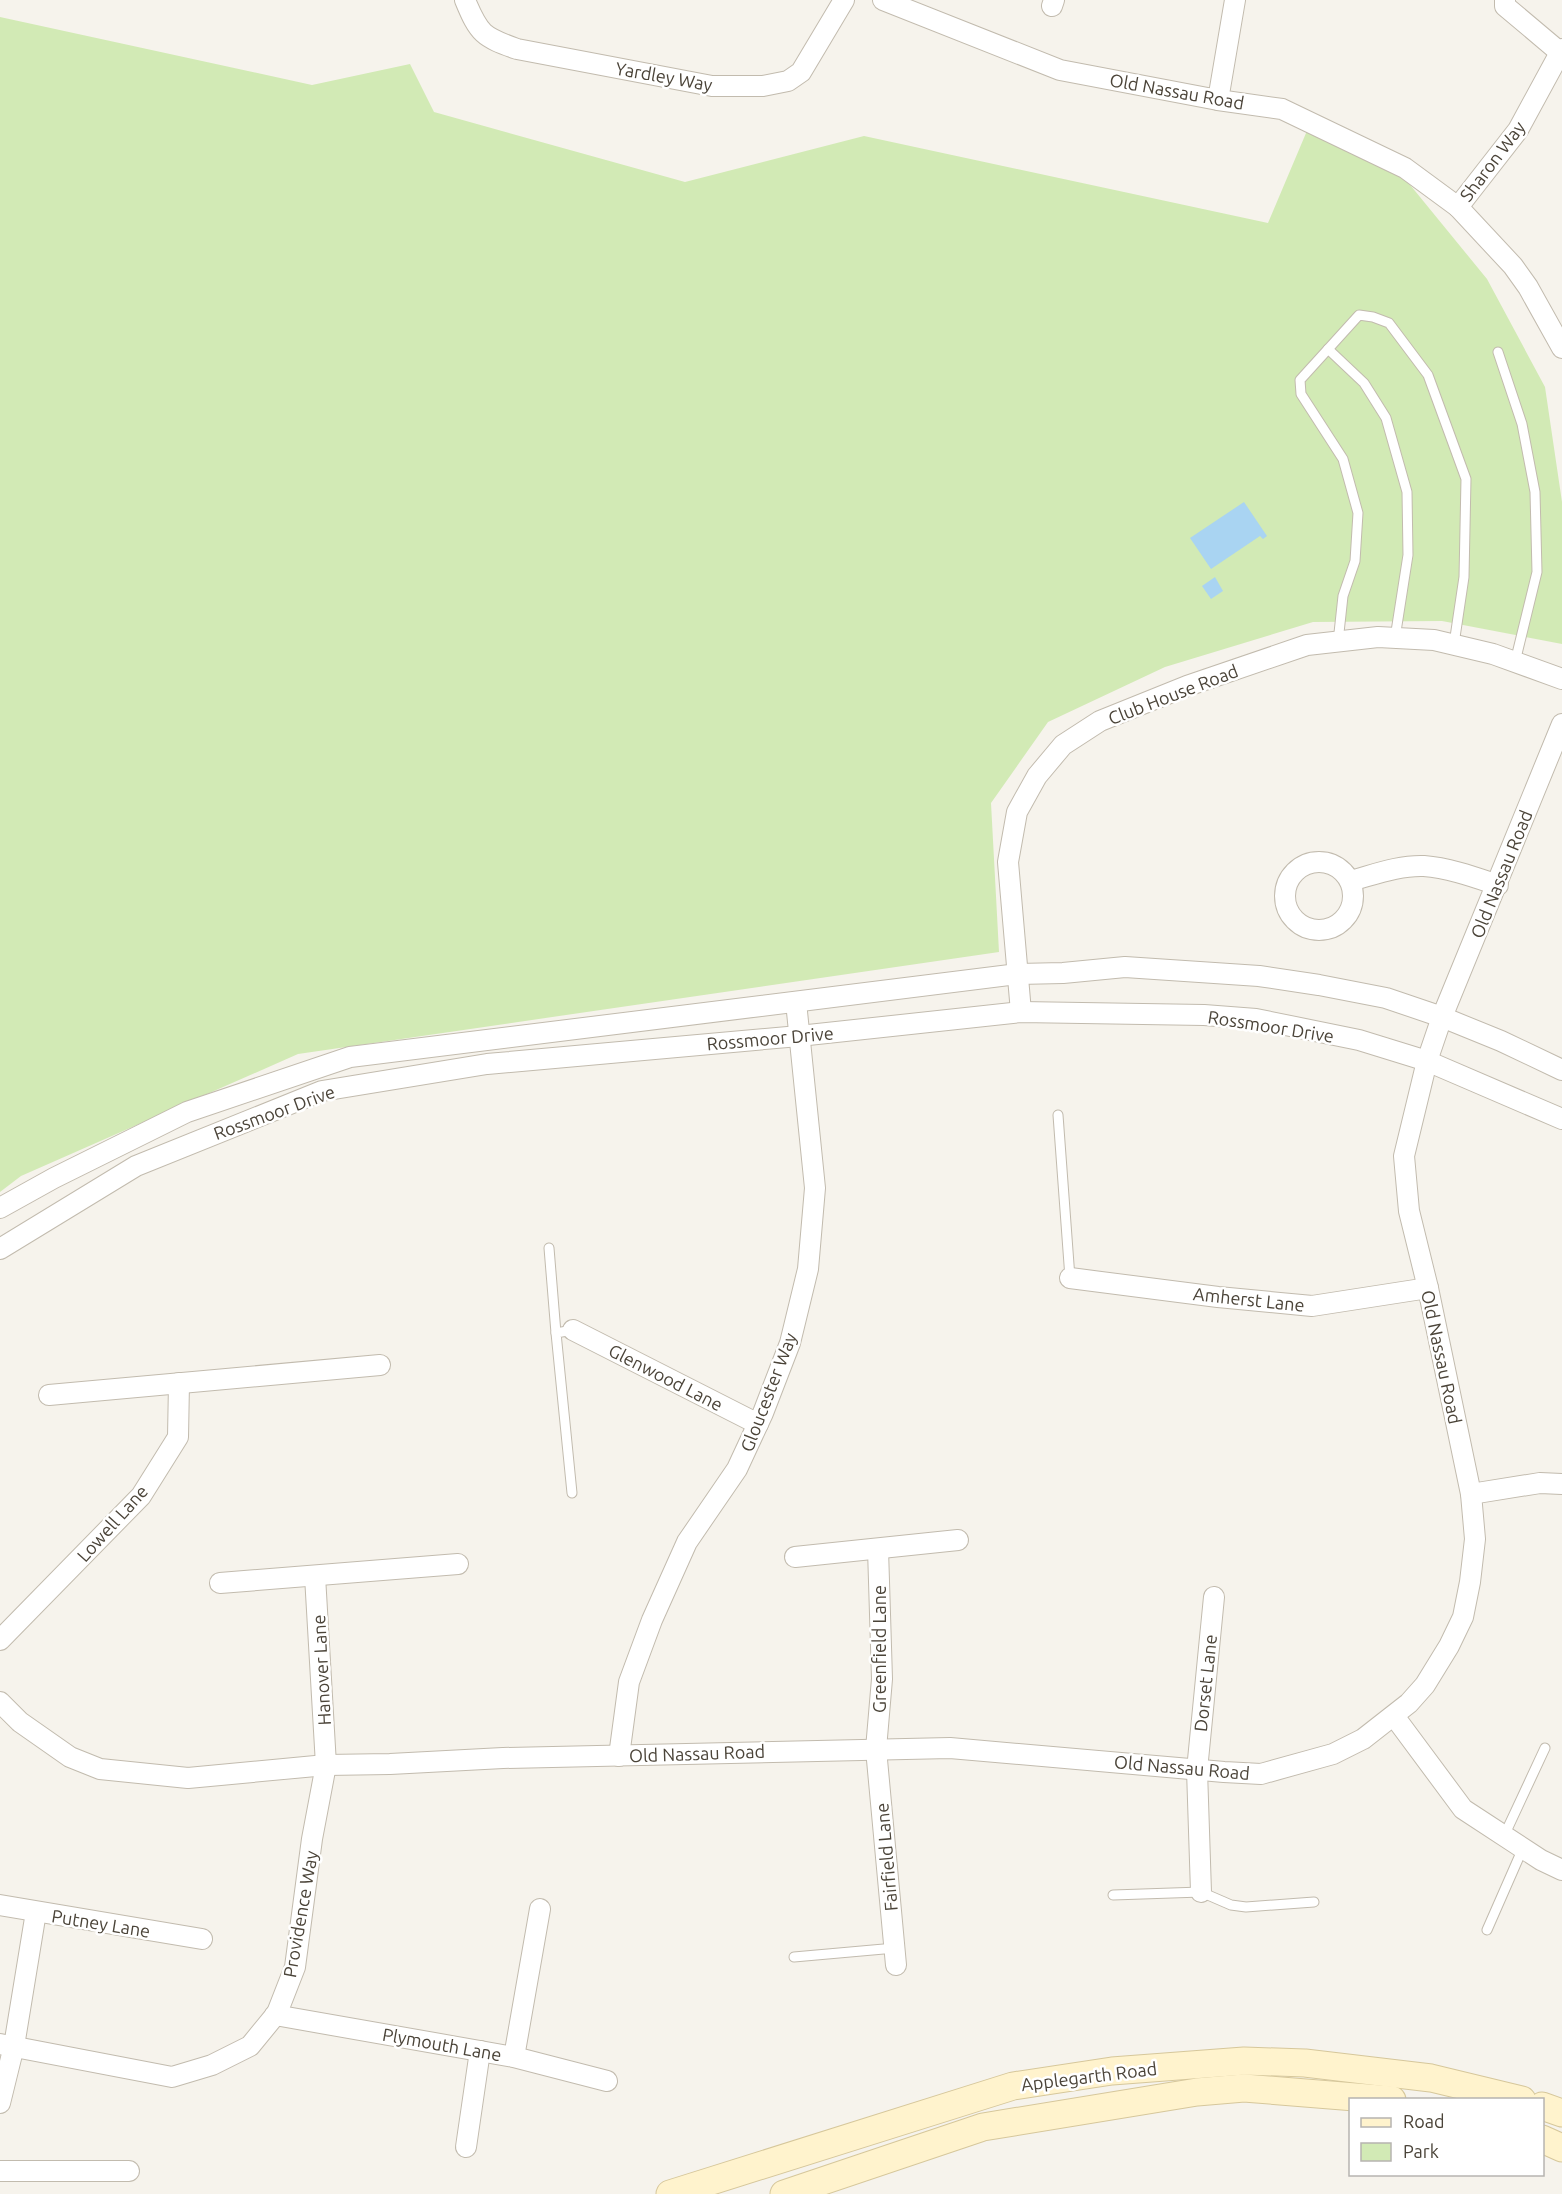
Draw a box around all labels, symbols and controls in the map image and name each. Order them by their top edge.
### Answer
street label: Yardley Way [614,58,714,94]
street label: Old Nassau Road [1108,69,1246,113]
street label: Sharon Way [1455,117,1529,205]
street label: Club House Road [1105,660,1241,728]
street label: Old Nassau Road [1466,807,1536,941]
street label: Rossmoor Drive [1207,1006,1335,1046]
street label: Rossmoor Drive [706,1022,834,1054]
street label: Rossmoor Drive [211,1081,337,1143]
street label: Amherst Lane [1192,1283,1306,1315]
street label: Old Nassau Road [1418,1288,1466,1426]
street label: Gloucester Way [736,1329,800,1454]
street label: Glenwood Lane [606,1340,726,1414]
street label: Lowell Lane [73,1481,151,1565]
street label: Greenfield Lane [869,1585,889,1713]
street label: Hanover Lane [308,1614,334,1726]
street label: Dorset Lane [1190,1633,1220,1733]
street label: Old Nassau Road [629,1741,765,1765]
street label: Old Nassau Road [1113,1751,1251,1783]
street label: Fairfield Lane [871,1802,901,1912]
street label: Providence Way [279,1849,321,1979]
street label: Putney Lane [50,1905,152,1941]
street label: Plymouth Lane [381,2024,503,2064]
street label: Applegarth Road [1020,2058,1158,2094]
legend [1349,2098,1544,2176]
text: Road [1403,2111,1445,2131]
text: Park [1403,2141,1439,2161]

